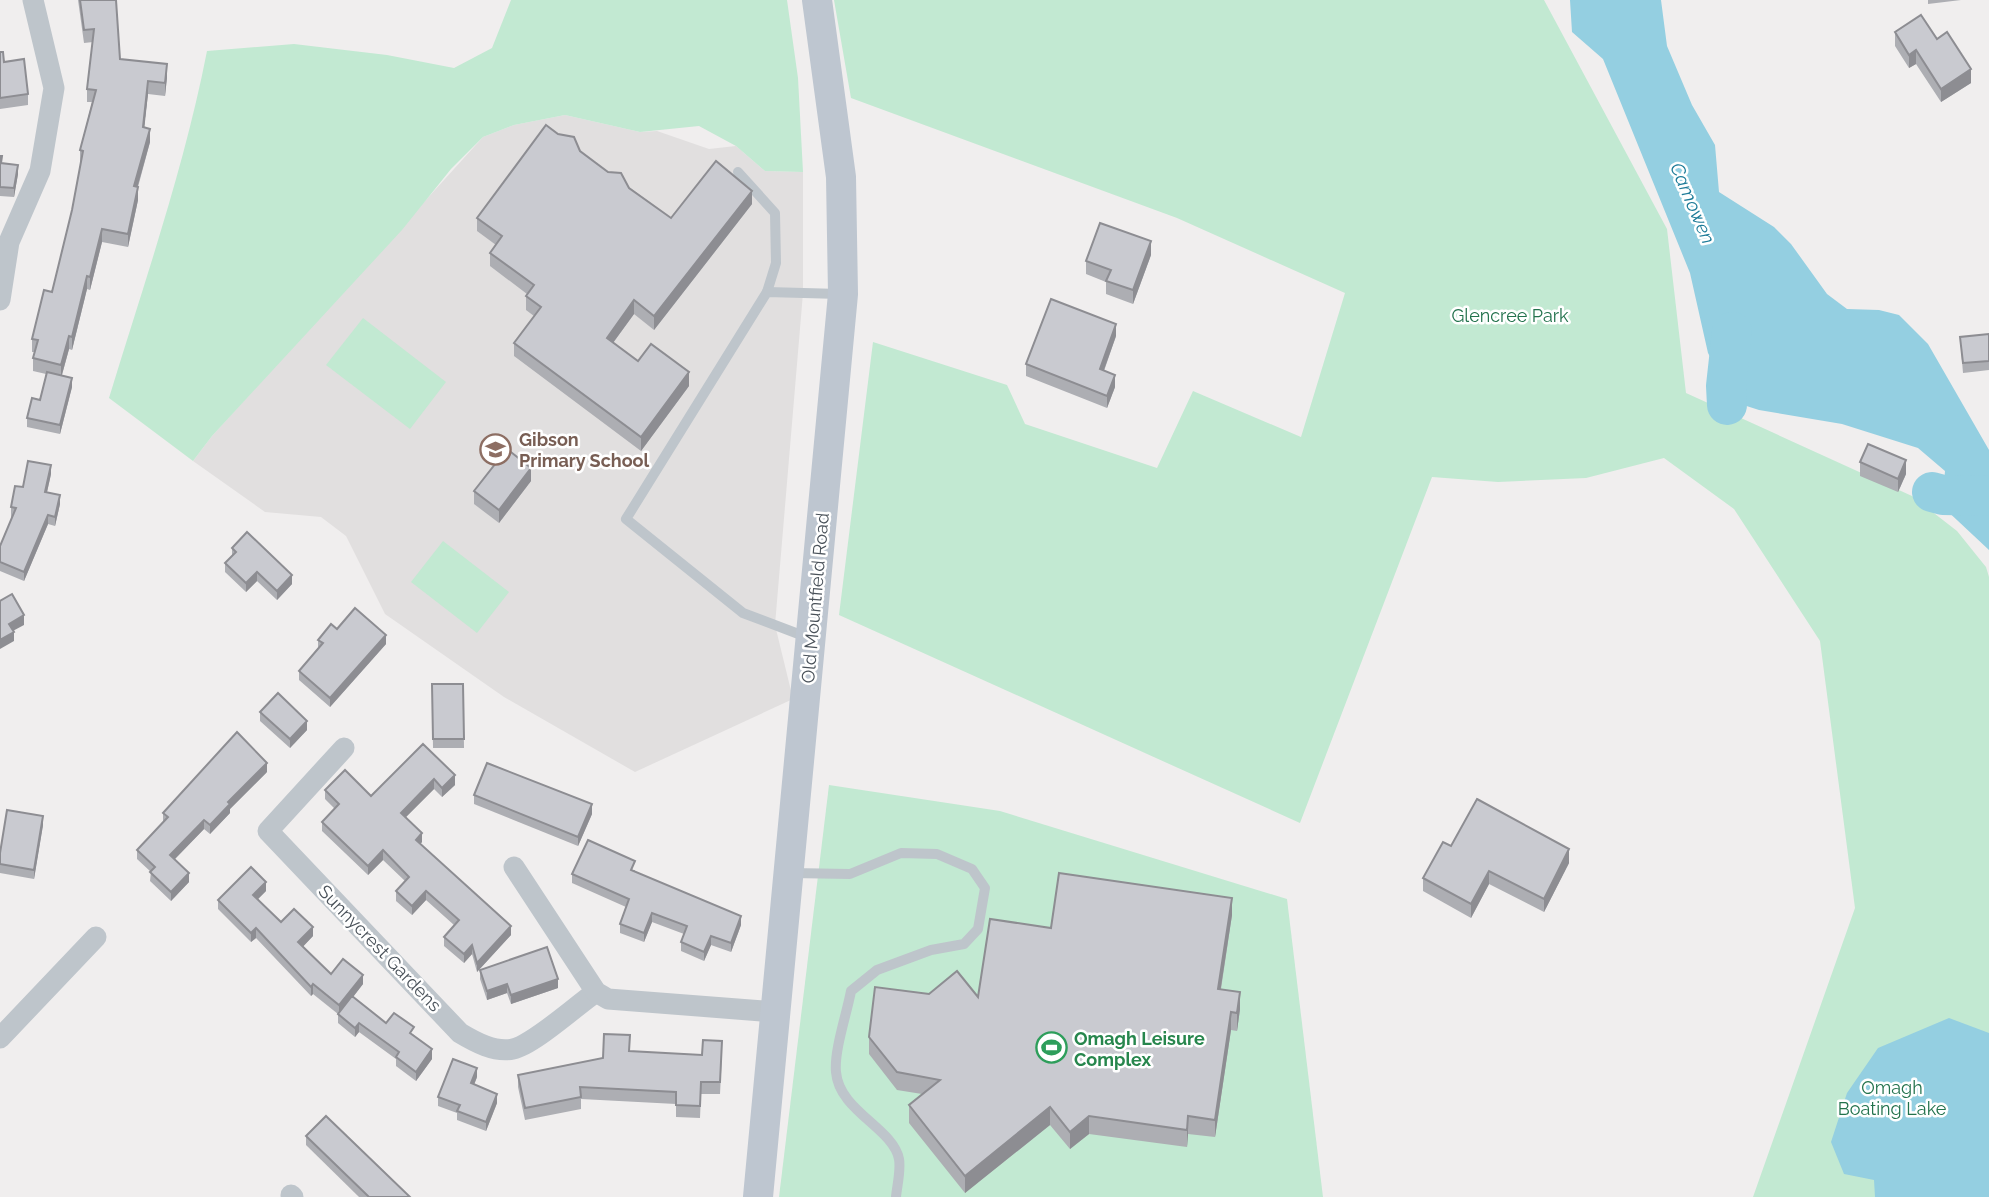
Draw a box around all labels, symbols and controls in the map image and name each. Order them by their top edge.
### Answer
water label: Camowen [1666,159,1720,247]
park label: Glencree Park [1451,305,1569,326]
place label: Gibson Primary School [519,429,649,471]
school or university icon: Gibson Primary School [479,432,513,466]
street label: Old Mountfield Road [797,512,833,684]
street label: Sunnycrest Gardens [314,881,446,1016]
place label: Omagh Leisure Complex [1074,1028,1205,1070]
sports icon: Omagh Leisure Complex [1034,1031,1068,1065]
park label: Omagh Boating Lake [1838,1077,1947,1119]

